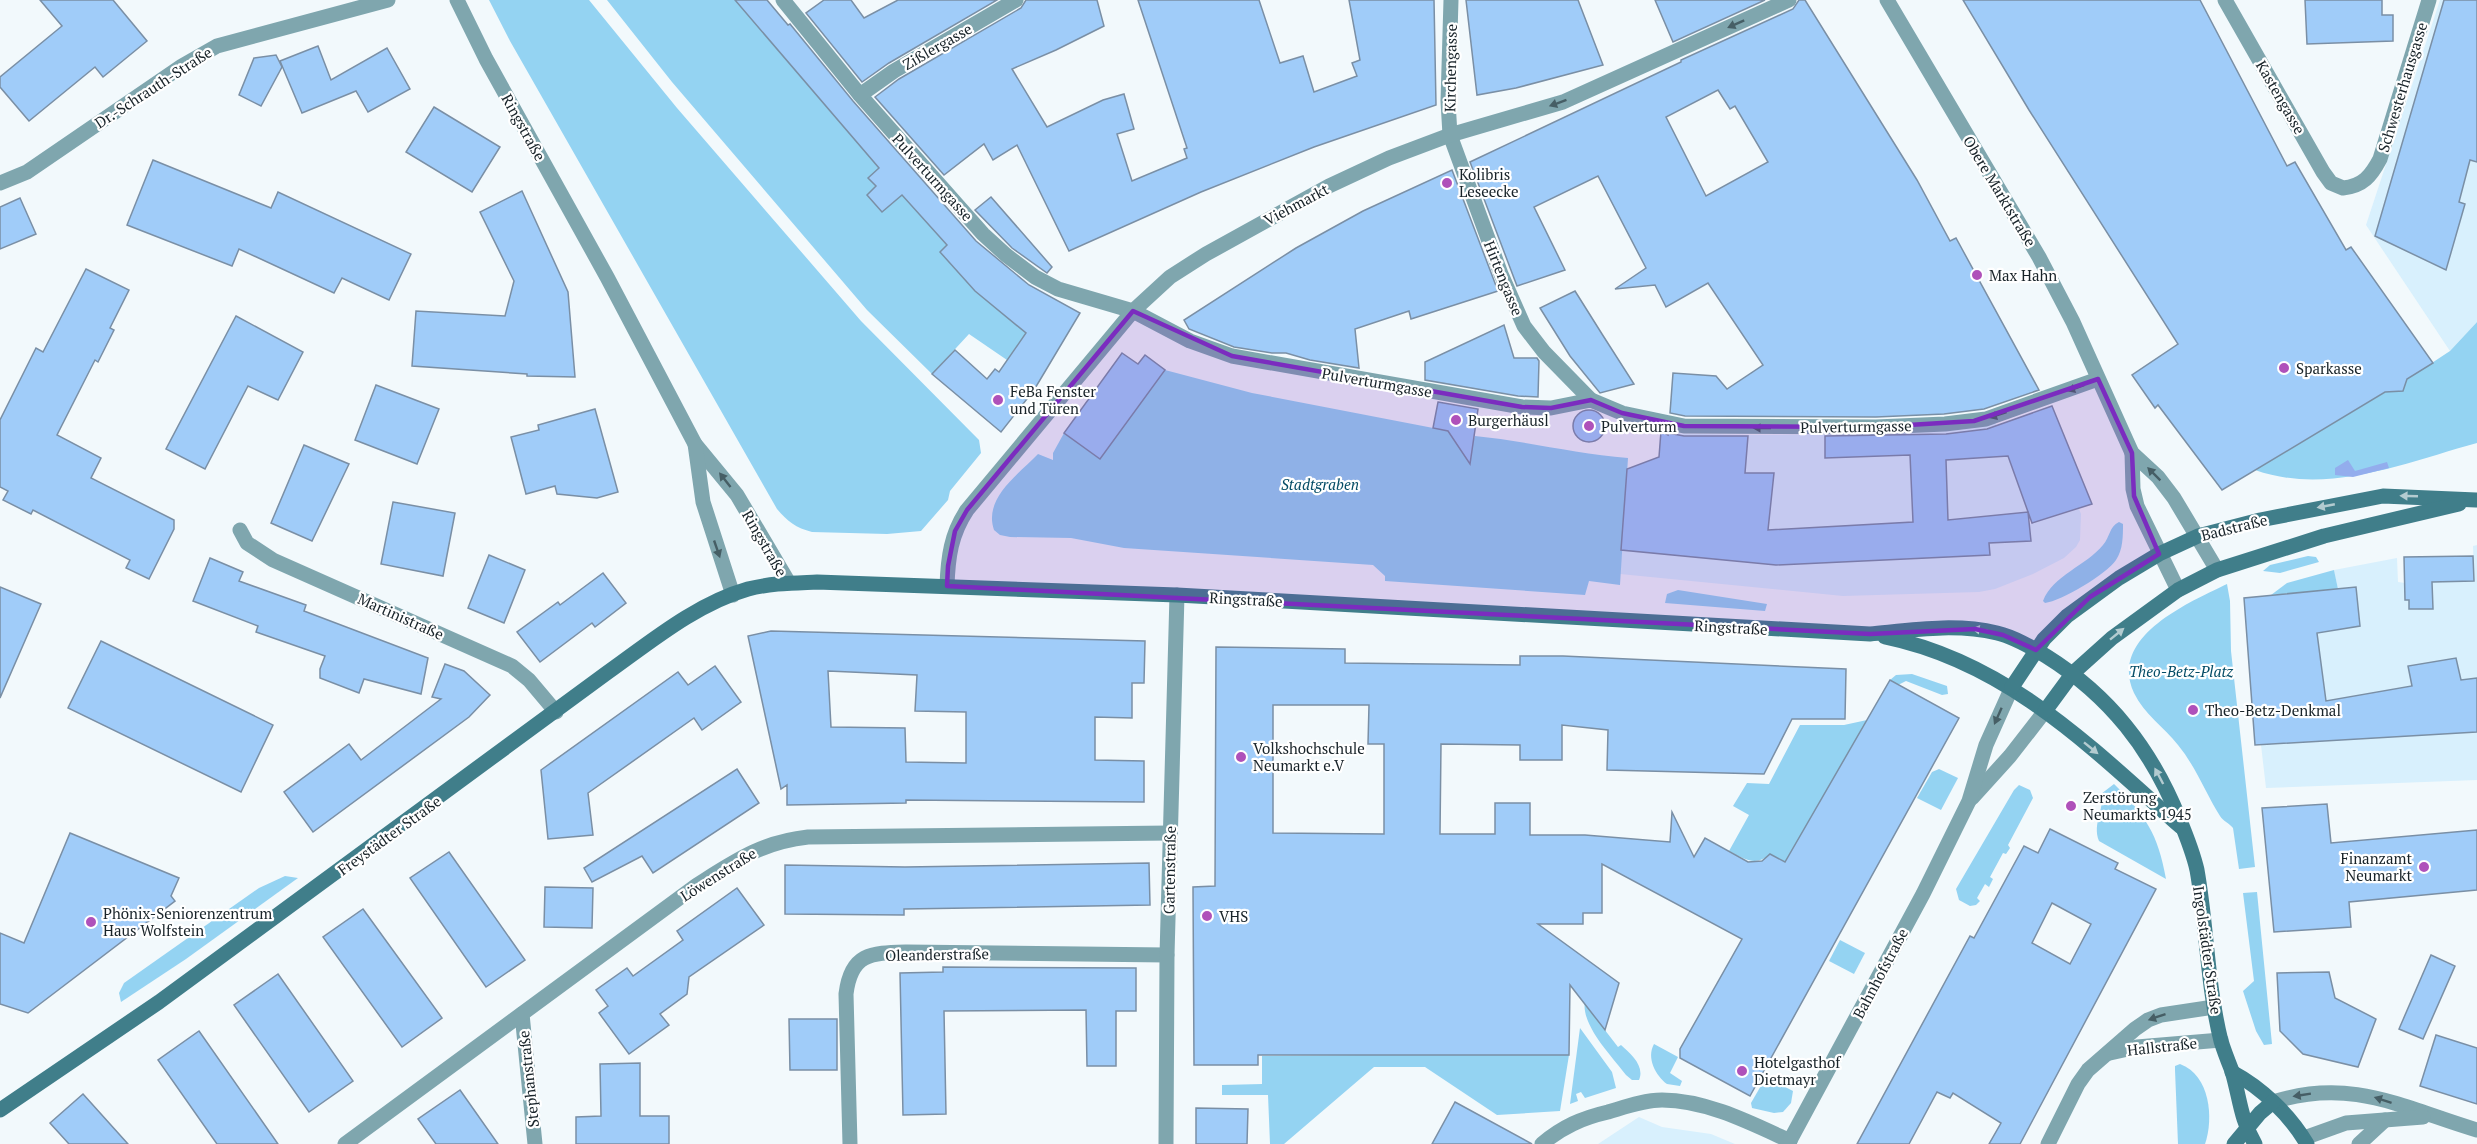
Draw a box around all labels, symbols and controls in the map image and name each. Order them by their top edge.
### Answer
street label: Zißlergasse [899,18,975,74]
one-way arrow [1726,19,1744,29]
street label: Schwesterhausgasse [2373,20,2431,154]
street label: Kirchengasse [1439,24,1461,112]
street label: Dr.-Schrauth-Straße [91,42,215,132]
street label: Kastengasse [2252,57,2310,137]
street label: Ringstraße [497,90,551,164]
one-way arrow [1549,99,1567,109]
street label: Pulverturmgasse [888,129,978,225]
street label: Obere Marktstraße [1959,132,2041,250]
place label: Kolibris Leseecke [1459,164,1518,201]
marker: Kolibris Leseecke [1440,176,1454,190]
street label: Viehmarkt [1260,178,1332,229]
street label: Hirtengasse [1480,238,1528,318]
place label: Max Hahn [1989,265,2057,285]
marker: Max Hahn [1970,268,1984,282]
place label: Sparkasse [2296,358,2362,378]
marker: Sparkasse [2277,361,2291,375]
street label: Pulverturmgasse [1320,362,1434,402]
place label: FeBa Fenster und Türen [1010,381,1096,418]
one-way arrow [2067,383,2085,393]
marker: FeBa Fenster und Türen [991,393,1005,407]
place label: Burgerhäusl [1468,410,1549,430]
one-way arrow [1989,411,2007,420]
marker: Burgerhäusl [1449,413,1463,427]
street label: Pulverturmgasse [1800,415,1912,437]
place label: Pulverturm [1601,416,1677,436]
marker: Pulverturm [1582,419,1596,433]
one-way arrow [1752,423,1771,433]
one-way arrow [2148,468,2162,482]
one-way arrow [719,472,731,488]
park label: Stadtgraben [1281,474,1359,494]
one-way arrow [2399,491,2418,500]
one-way arrow [2316,502,2335,511]
street label: Ringstraße [738,506,792,580]
street label: Badstraße [2199,509,2269,545]
one-way arrow [713,540,722,558]
street label: Ringstraße [1209,587,1283,611]
street label: Martinistraße [355,588,447,644]
street label: Ringstraße [1694,615,1768,639]
one-way arrow [1972,626,1991,635]
one-way arrow [2109,629,2124,641]
park label: Theo-Betz-Platz [2129,661,2234,681]
place label: Theo-Betz-Denkmal [2205,700,2341,720]
marker: Theo-Betz-Denkmal [2186,703,2200,717]
one-way arrow [1993,707,2002,724]
place label: Volkshochschule Neumarkt e.V [1253,738,1365,775]
one-way arrow [2083,741,2099,754]
marker: Volkshochschule Neumarkt e.V [1234,750,1248,764]
one-way arrow [2154,767,2164,784]
place label: Zerstörung Neumarkts 1945 [2083,787,2192,824]
street label: Freystädter Straße [333,791,445,879]
marker: Zerstörung Neumarkts 1945 [2064,799,2078,813]
street label: Gartenstraße [1158,826,1180,914]
street label: Löwenstraße [676,843,760,905]
place label: Finanzamt Neumarkt [2341,848,2412,885]
marker: Finanzamt Neumarkt [2417,860,2431,874]
street label: Ingolstädter Straße [2189,885,2227,1015]
place label: Phönix-Seniorenzentrum Haus Wolfstein [103,903,272,940]
place label: VHS [1219,906,1248,926]
marker: VHS [1200,909,1214,923]
marker: Phönix-Seniorenzentrum Haus Wolfstein [84,915,98,929]
street label: Bahnhofstraße [1848,924,1912,1022]
street label: Oleanderstraße [885,943,989,965]
one-way arrow [2148,1013,2166,1022]
street label: Stephanstraße [513,1029,543,1129]
street label: Hallstraße [2126,1032,2198,1060]
place label: Hotelgasthof Dietmayr [1754,1052,1841,1089]
marker: Hotelgasthof Dietmayr [1735,1064,1749,1078]
one-way arrow [2292,1090,2311,1099]
one-way arrow [2374,1095,2392,1104]

